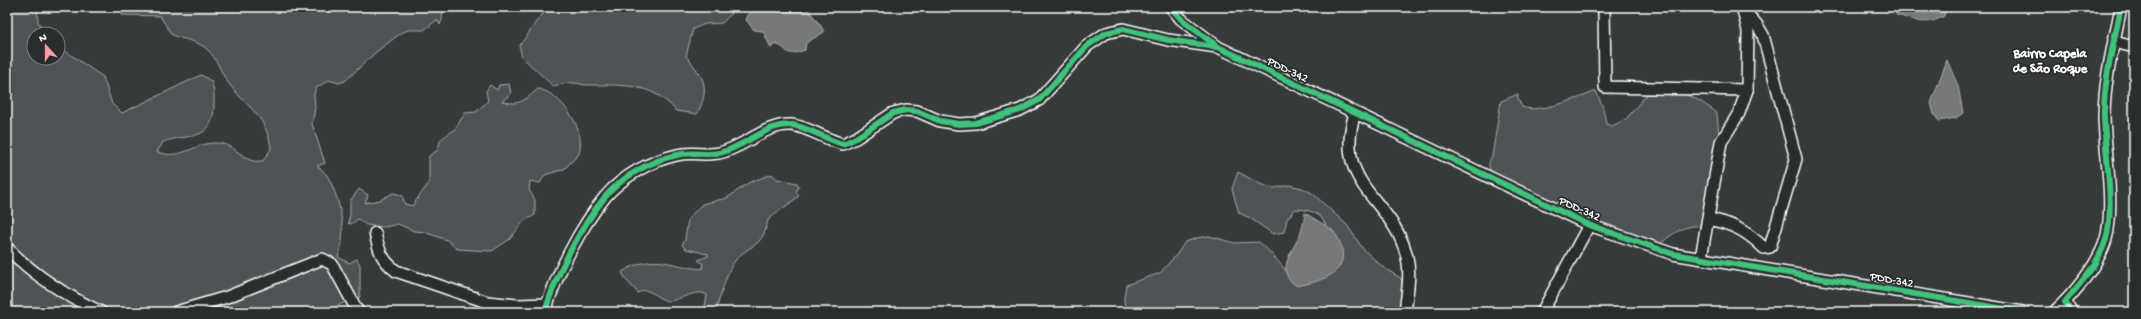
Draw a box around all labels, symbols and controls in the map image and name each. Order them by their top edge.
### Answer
north arrow [26,26,66,66]
text: N [38,32,49,45]
district label: Bairro Capela de São Roque [2012,47,2089,77]
street label: PDD-342 [1263,54,1310,87]
street label: PDD-342 [1555,194,1602,225]
street label: PDD-342 [1868,270,1915,292]

